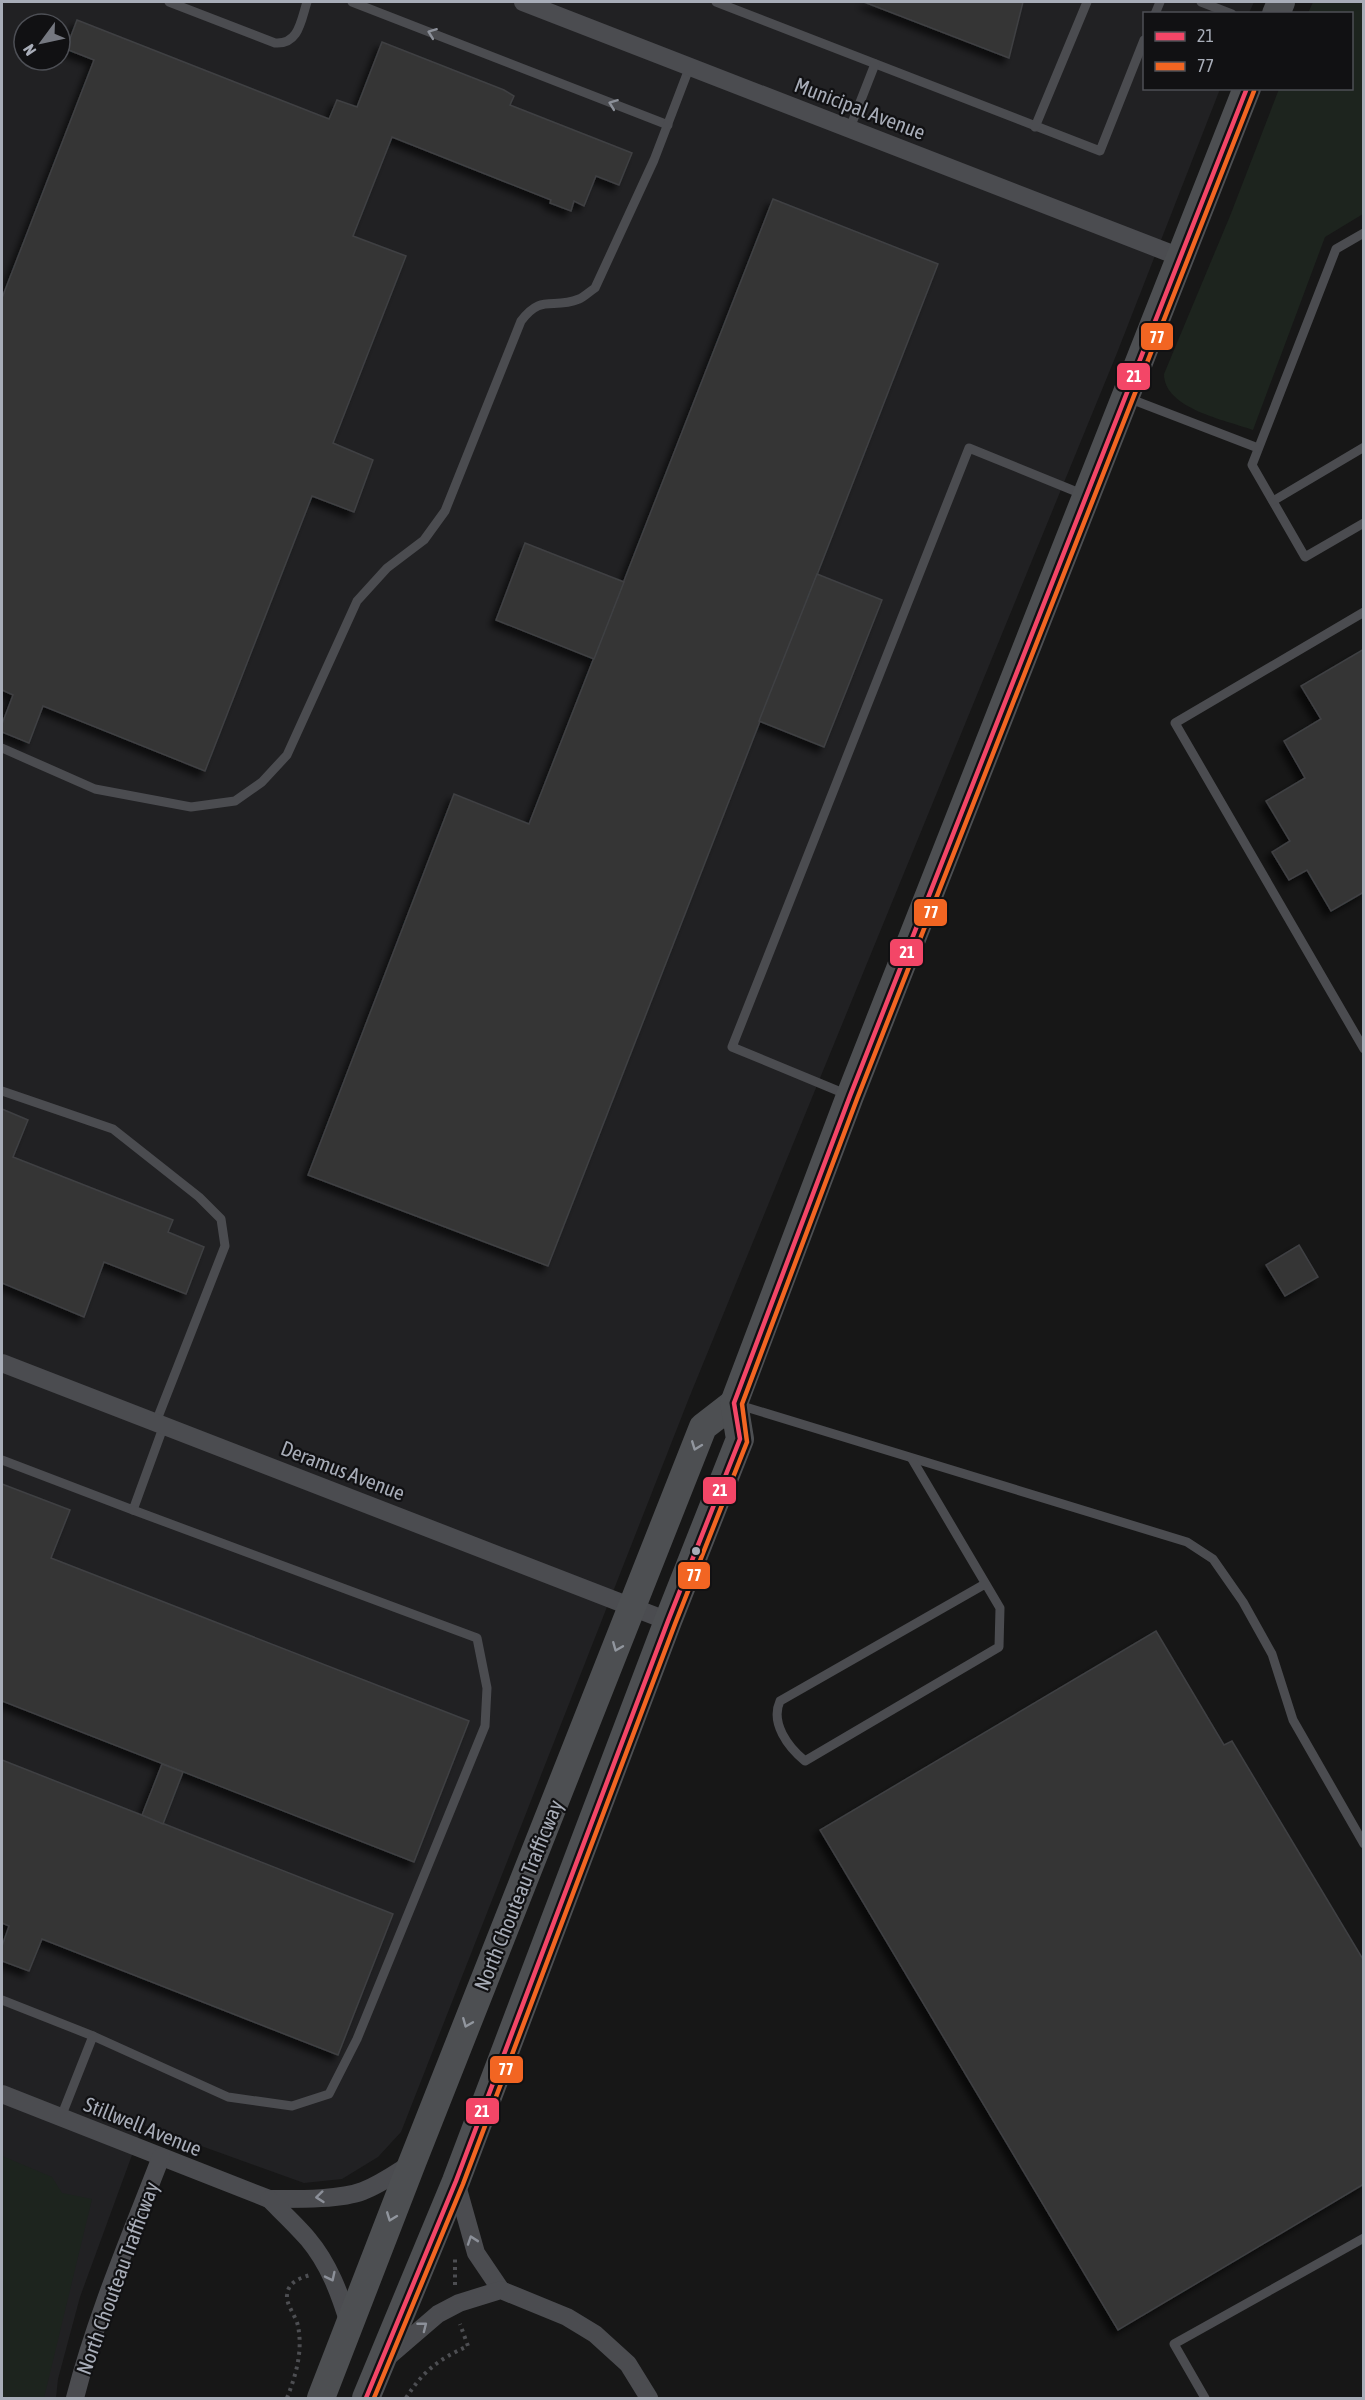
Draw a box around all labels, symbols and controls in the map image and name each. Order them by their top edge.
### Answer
north arrow [12,12,72,72]
legend [1143,12,1353,90]
text: 21 [1197,25,1214,46]
one-way arrow [427,27,438,40]
text: N [19,41,40,59]
text: 77 [1197,55,1214,76]
street label: Municipal Avenue [791,72,929,144]
one-way arrow [609,98,619,111]
line badge: 77 [1140,322,1174,351]
text: 77 [1149,328,1165,346]
line badge: 21 [1116,362,1151,391]
text: 21 [1126,367,1142,385]
line badge: 77 [913,898,948,927]
text: 77 [923,903,939,921]
line badge: 21 [889,938,924,967]
text: 21 [899,943,915,961]
street label: Deramus Avenue [278,1435,408,1505]
one-way arrow [691,1439,703,1450]
line badge: 21 [702,1476,737,1505]
text: 21 [712,1481,728,1499]
unlabelled marker [690,1545,702,1557]
line badge: 77 [677,1561,711,1590]
text: 77 [686,1566,702,1584]
one-way arrow [612,1640,624,1651]
street label: North Chouteau Trafficway [469,1796,567,1994]
one-way arrow [462,2017,475,2028]
line badge: 77 [489,2055,524,2084]
text: 77 [498,2060,514,2078]
street label: Stillwell Avenue [81,2092,205,2160]
line badge: 21 [465,2097,500,2125]
text: 21 [474,2102,490,2120]
street label: North Chouteau Trafficway [71,2178,163,2378]
one-way arrow [315,2190,324,2203]
one-way arrow [386,2211,398,2222]
one-way arrow [466,2235,479,2246]
one-way arrow [324,2270,336,2281]
one-way arrow [416,2323,427,2334]

